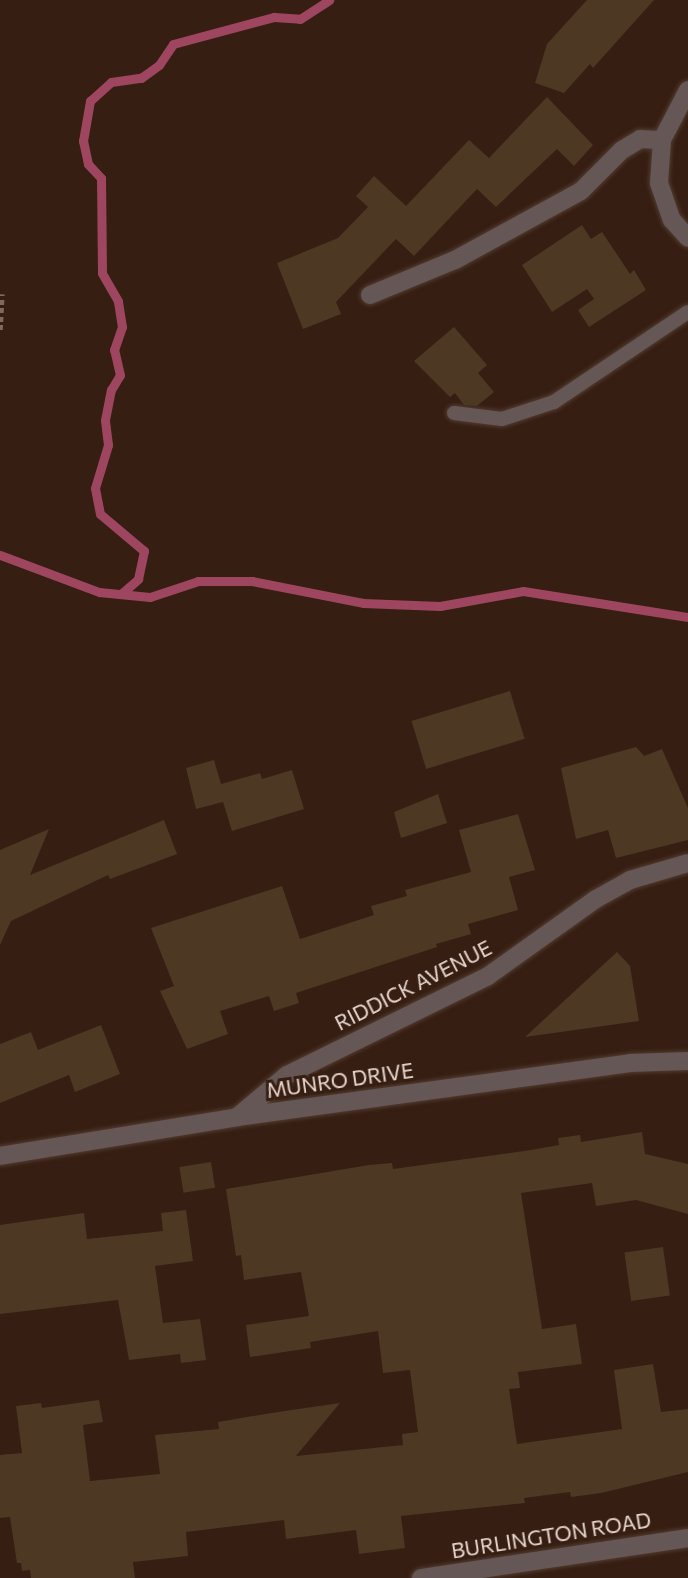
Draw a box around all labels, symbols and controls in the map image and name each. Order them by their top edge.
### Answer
street label: RIDDICK AVENUE [330,935,496,1035]
street label: MUNRO DRIVE [265,1057,415,1103]
street label: BURLINGTON ROAD [449,1507,653,1563]

